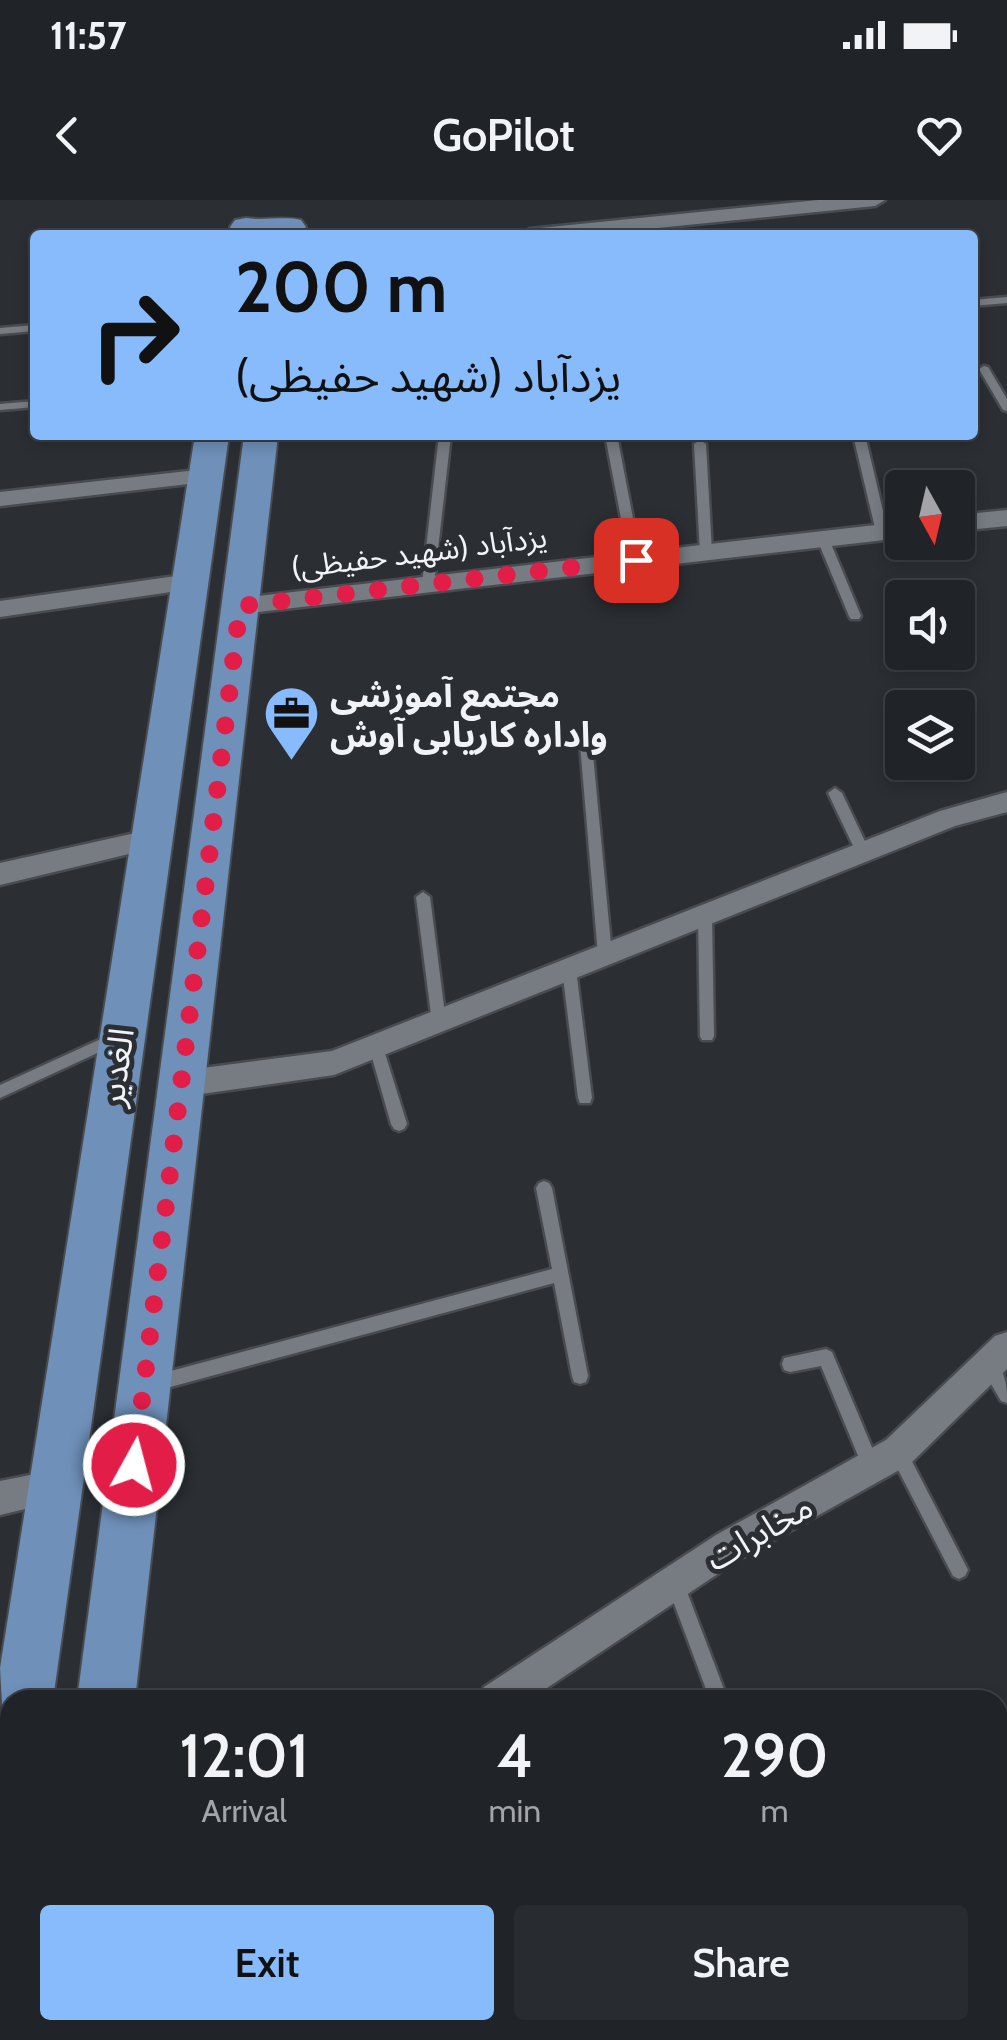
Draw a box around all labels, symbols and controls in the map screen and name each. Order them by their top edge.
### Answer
text: 11:57 [50,12,126,59]
icon: back [40,108,95,163]
text: GoPilot [432,108,575,162]
icon: heart [912,108,967,163]
text: 200 m [235,244,447,330]
icon: right [70,270,200,400]
text: یزدآباد (شهید حفیظی) [235,349,622,403]
north arrow [885,470,975,560]
map controls [885,470,975,780]
street label: یزدآباد (شهید حفیظی) [289,518,549,586]
pin [594,518,679,603]
icon: arrive [609,533,664,588]
button: sound [885,580,975,670]
place label: مجتمع آموزشی واداره کاریابی آوش [330,673,608,756]
office icon: مجتمع آموزشی واداره کاریابی آوش [261,684,321,763]
button: layers [885,690,975,780]
street label: الغدیر [89,1025,143,1110]
position arrow [82,1413,186,1517]
street label: مخابرات [698,1484,820,1580]
text: 12:01 [180,1719,309,1792]
text: 4 [497,1719,533,1792]
text: 290 [721,1719,828,1792]
text: Arrival [202,1791,287,1830]
text: min [488,1791,541,1830]
text: m [761,1791,789,1830]
button: Exit [40,1905,494,2020]
button: Share [514,1905,968,2020]

